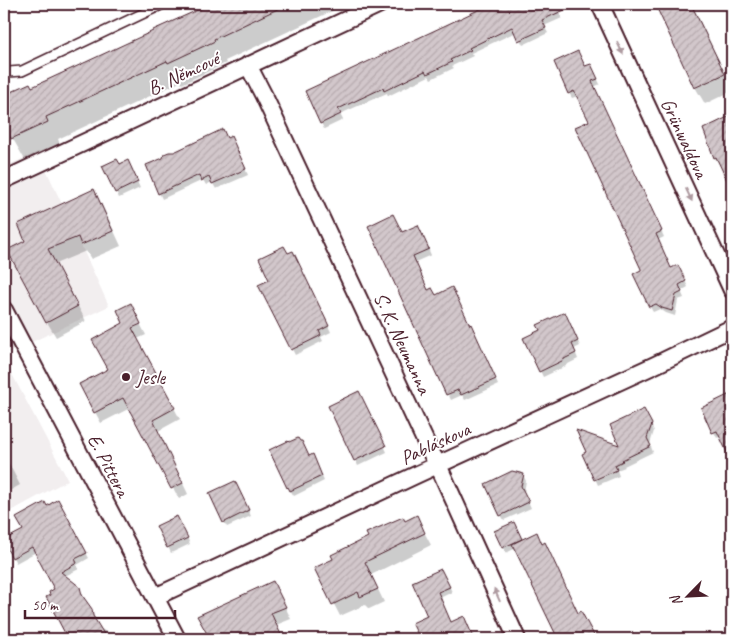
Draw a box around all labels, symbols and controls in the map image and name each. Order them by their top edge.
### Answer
one-way arrow [617,41,625,55]
street label: B. Němcové [143,45,226,101]
street label: Grünwaldova [655,94,715,184]
one-way arrow [684,188,693,203]
street label: S. K. Neumanna [368,288,438,399]
place label: Jesle [135,365,167,390]
marker: Jesle [120,371,132,383]
street label: Pabláskova [396,416,476,470]
street label: E. Pittera [82,429,136,503]
north arrow [664,570,714,620]
scale bar [25,588,175,620]
one-way arrow [492,588,500,602]
text: N [666,592,686,609]
text: 50 m [32,596,59,615]

